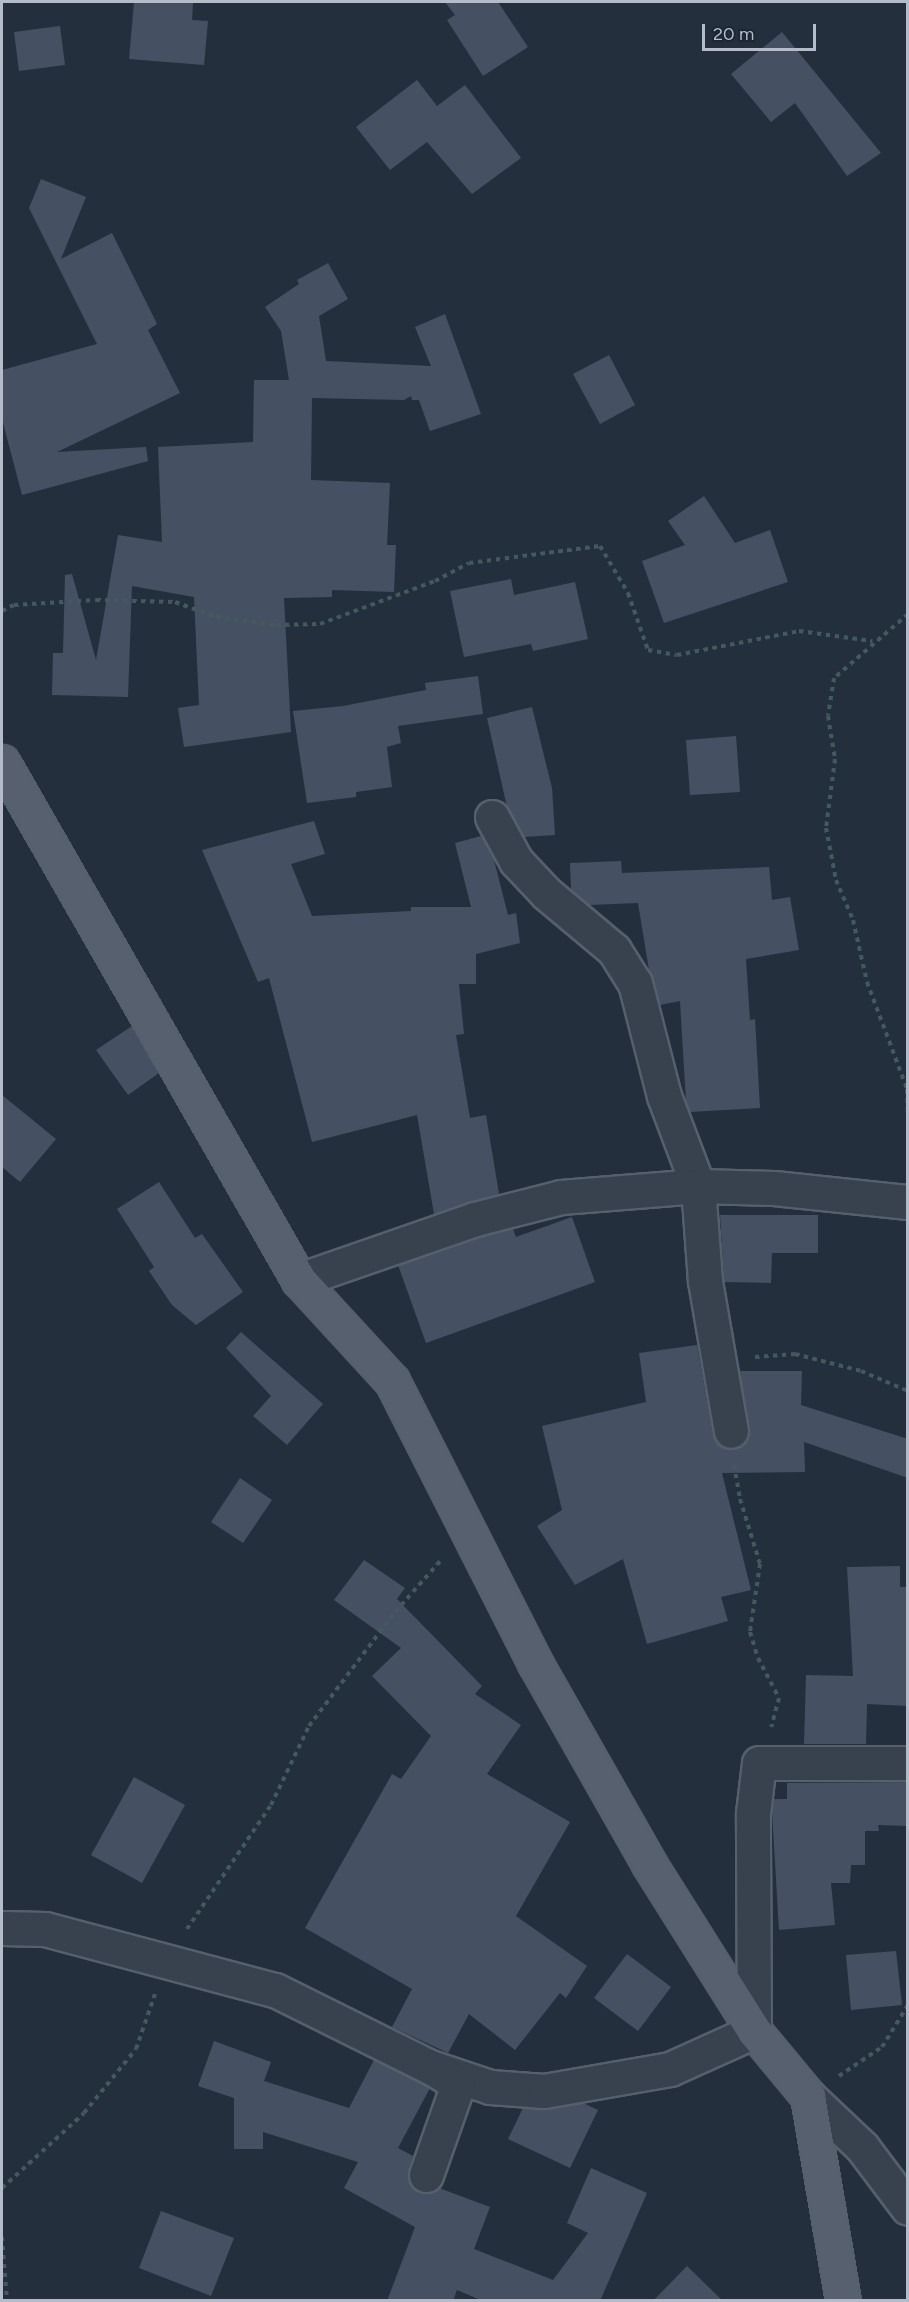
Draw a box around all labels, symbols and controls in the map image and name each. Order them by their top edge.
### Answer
scale bar [705,12,819,50]
text: 20 m [713,23,754,45]

